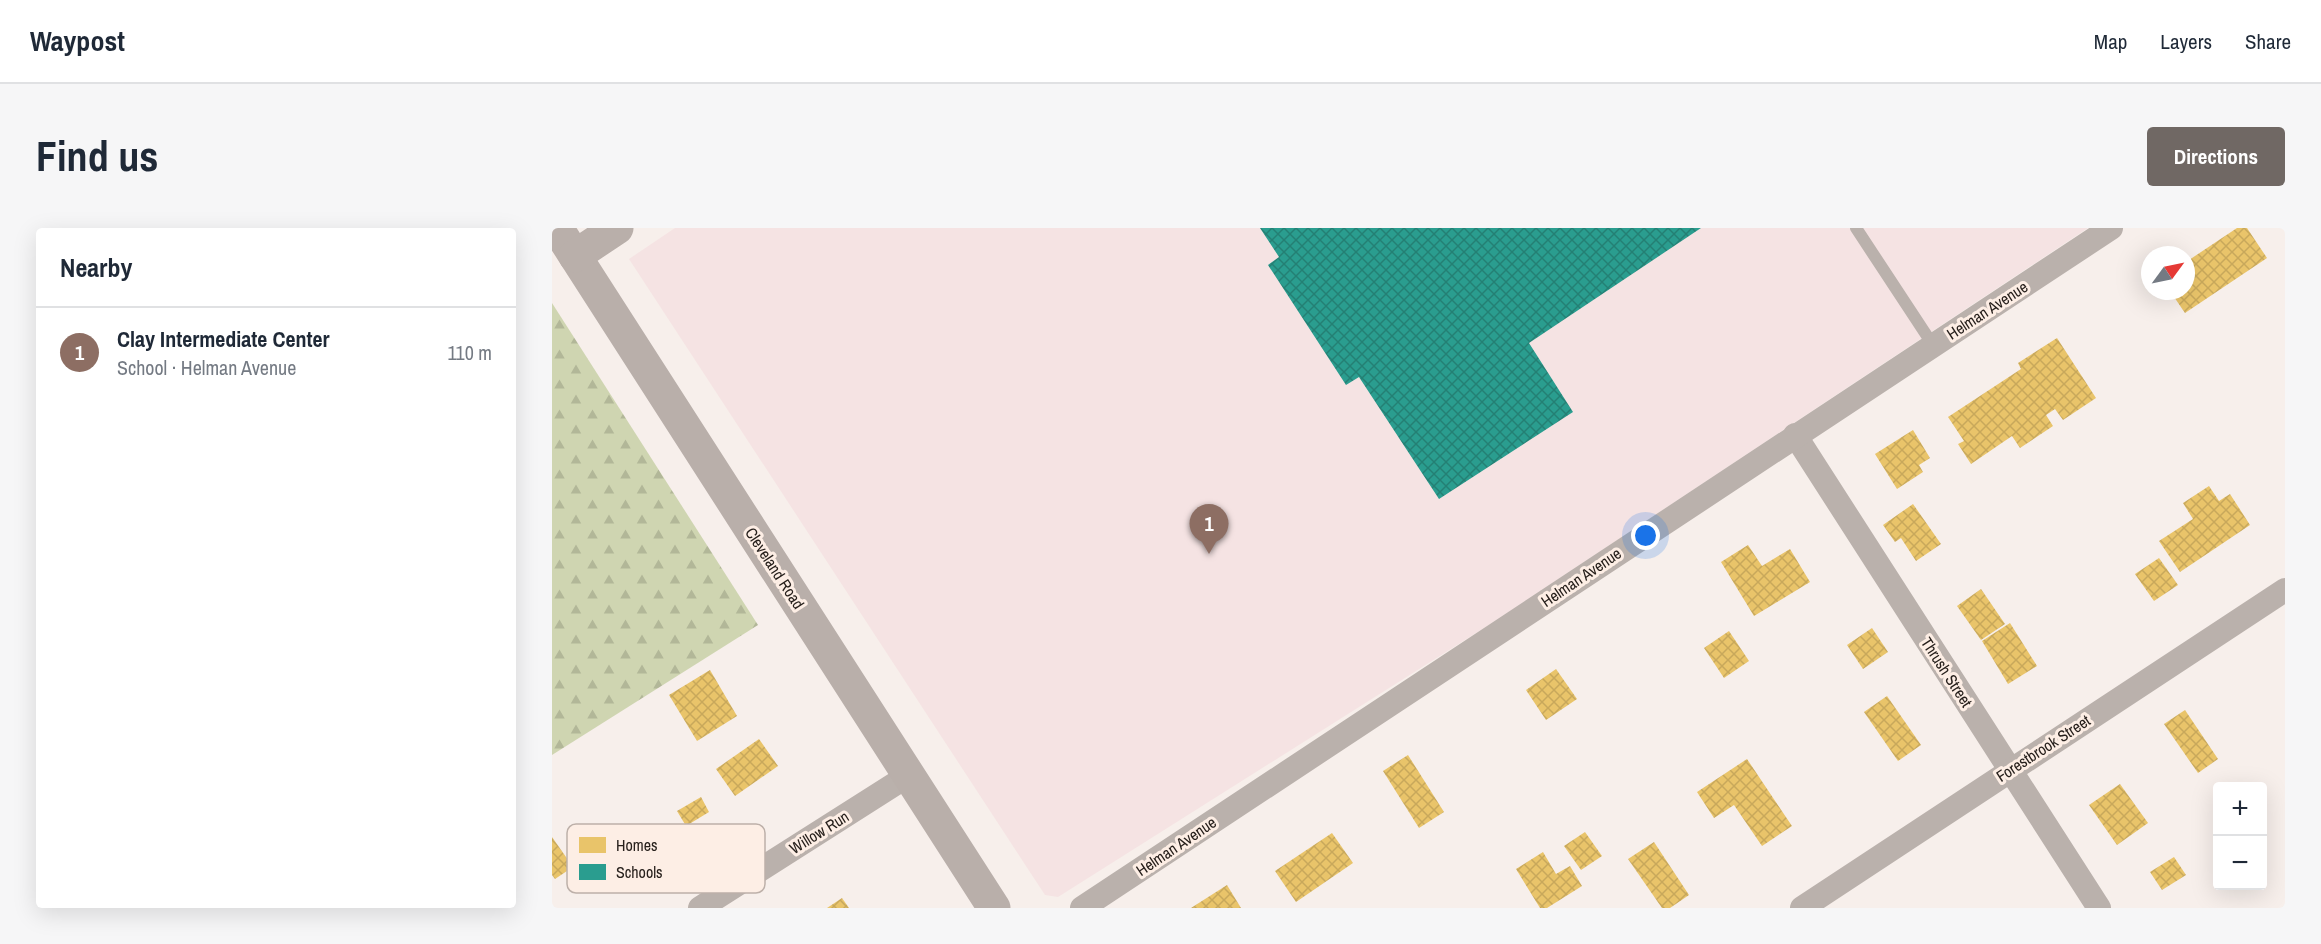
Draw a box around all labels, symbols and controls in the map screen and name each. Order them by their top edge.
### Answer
text: Waypost [30,22,125,60]
text: Map [2094,27,2127,56]
text: Layers [2160,27,2212,56]
text: Share [2245,27,2291,56]
button: Directions [2147,127,2285,186]
text: Find us [36,128,158,184]
north arrow [2141,246,2195,300]
text: Nearby [60,250,132,285]
street label: Helman Avenue [1942,276,2032,344]
text: Clay Intermediate Center [117,324,330,354]
text: 1 [75,339,84,366]
text: 110 m [448,339,492,366]
text: School · Helman Avenue [117,354,296,381]
pin: 1 [1190,504,1228,554]
your location [1631,521,1660,550]
street label: Cleveland Road [740,523,810,613]
street label: Helman Avenue [1537,542,1625,612]
street label: Thrush Street [1916,633,1978,712]
street label: Forestbrook Street [1992,709,2095,787]
map controls [2213,782,2267,890]
button: + [2213,782,2267,836]
street label: Willow Run [785,805,853,859]
street label: Helman Avenue [1132,811,1220,881]
legend [567,824,765,893]
text: Homes [616,834,658,856]
button: − [2213,836,2267,890]
text: Schools [616,861,663,883]

